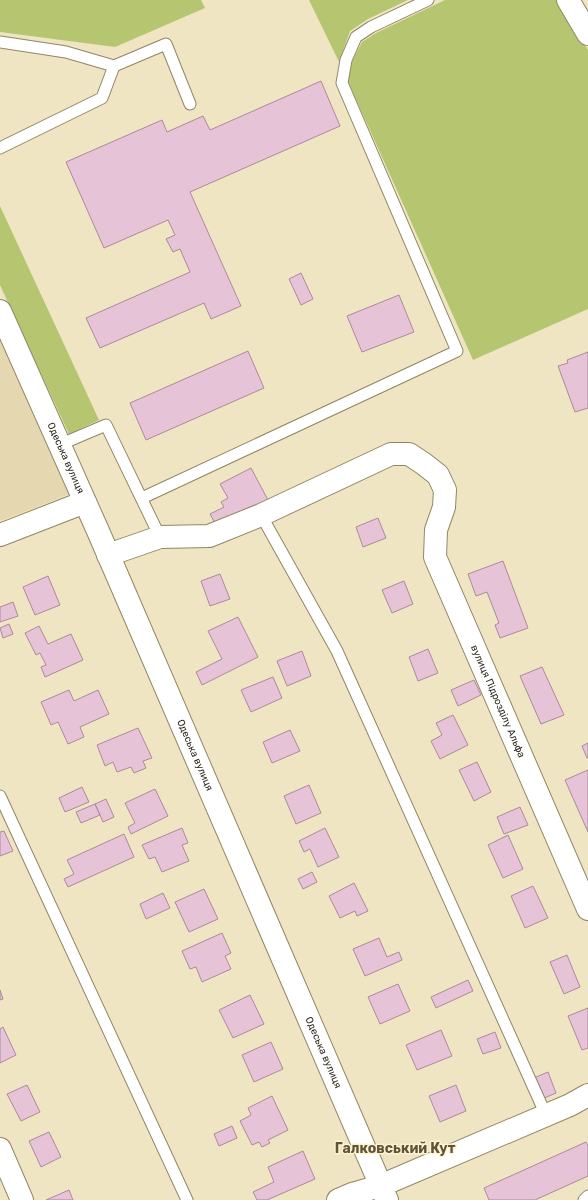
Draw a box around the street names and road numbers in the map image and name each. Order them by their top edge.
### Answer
street label: Одеська вулиця [44,421,87,496]
street label: вулиця Підрозділу Альфа [468,643,528,760]
street label: Одеська вулиця [174,718,216,793]
street label: Одеська вулиця [303,1015,344,1090]

